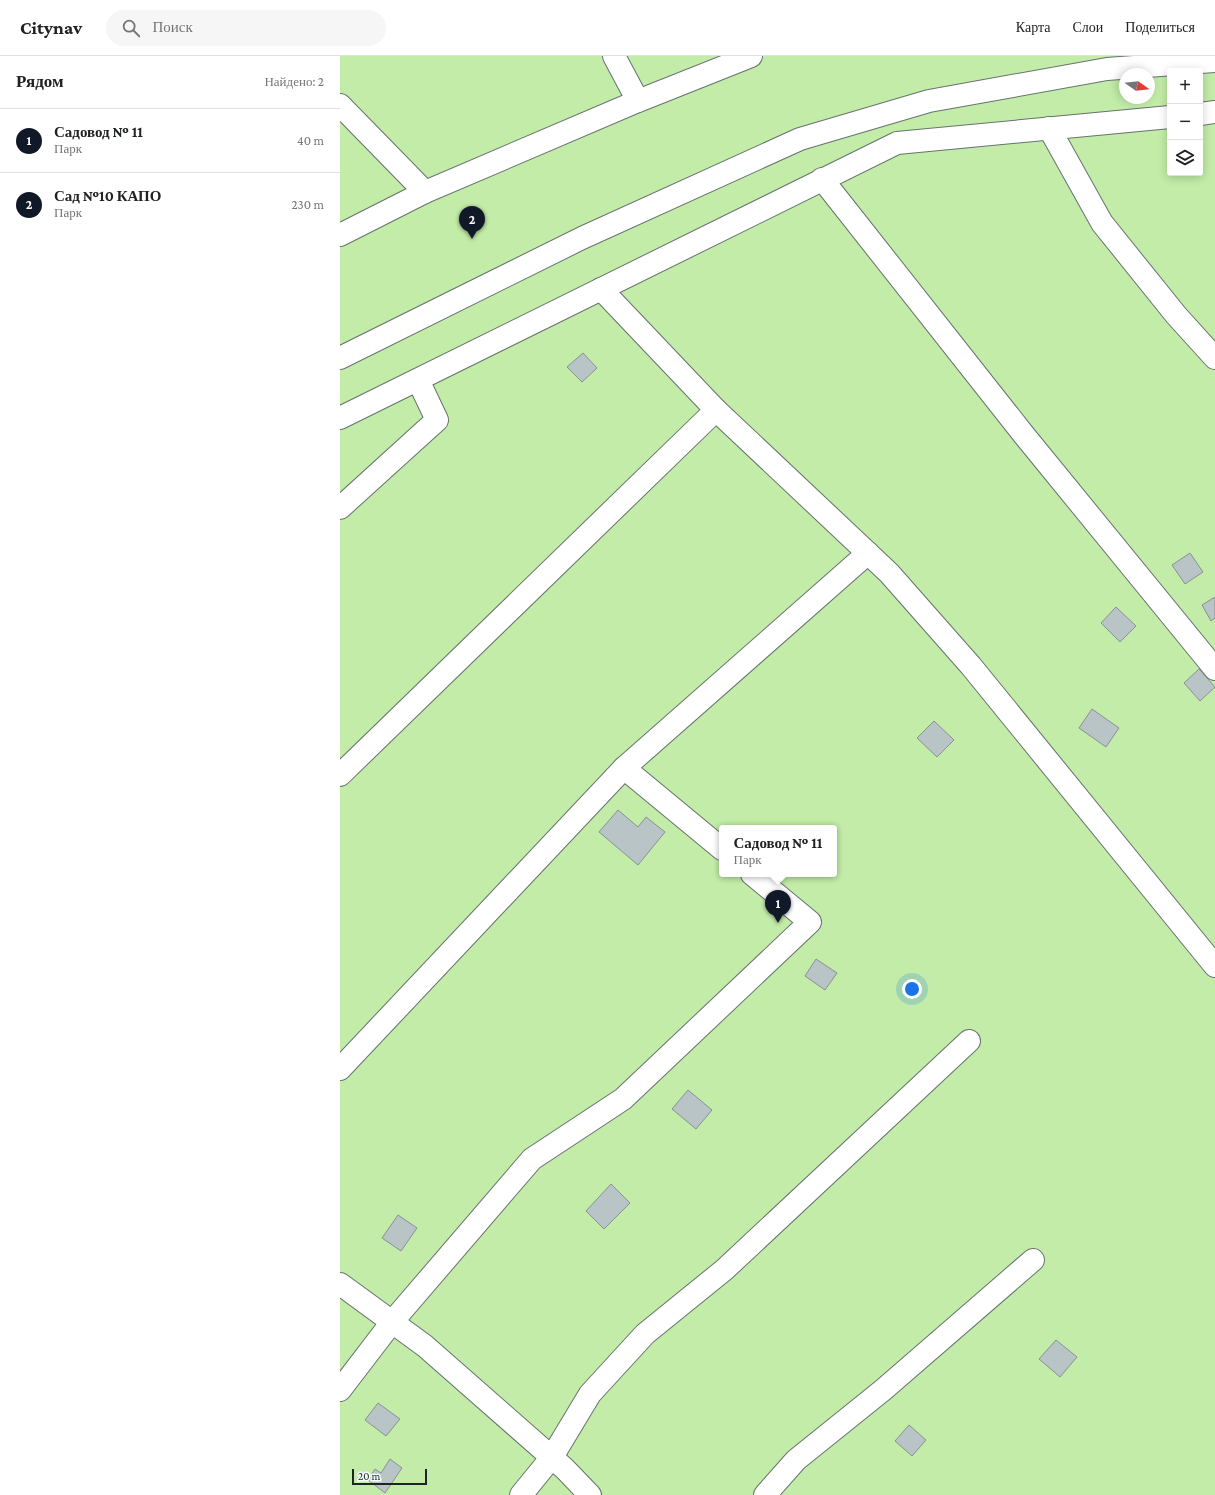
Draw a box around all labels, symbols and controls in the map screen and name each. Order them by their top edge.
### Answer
search box [106,10,386,46]
text: Citynav [20,17,82,38]
icon: search [120,17,142,39]
text: Поиск [152,19,193,35]
text: Карта [1016,19,1050,35]
text: Слои [1072,19,1103,35]
text: Поделиться [1125,19,1195,35]
north arrow [1119,68,1155,104]
map controls [1167,68,1203,176]
button: + [1167,68,1203,104]
text: Рядом [16,72,64,91]
text: Найдено: 2 [264,74,324,89]
button: − [1167,104,1203,140]
text: Садовод № 11 [54,124,143,140]
text: 1 [27,133,31,148]
text: 40 m [297,133,324,148]
button: layers [1167,140,1203,176]
text: Парк [54,141,82,156]
text: Сад №10 КАПО [54,188,161,204]
text: 2 [26,197,32,212]
text: 230 m [291,197,324,212]
text: Парк [54,205,82,220]
pin: 2 [459,206,485,239]
popup [719,825,837,877]
text: Садовод № 11 [734,835,822,851]
text: Парк [734,852,762,867]
pin: 1 [765,890,791,923]
your location [902,979,922,999]
scale bar [352,1467,427,1486]
text: 20 m [358,1470,380,1482]

